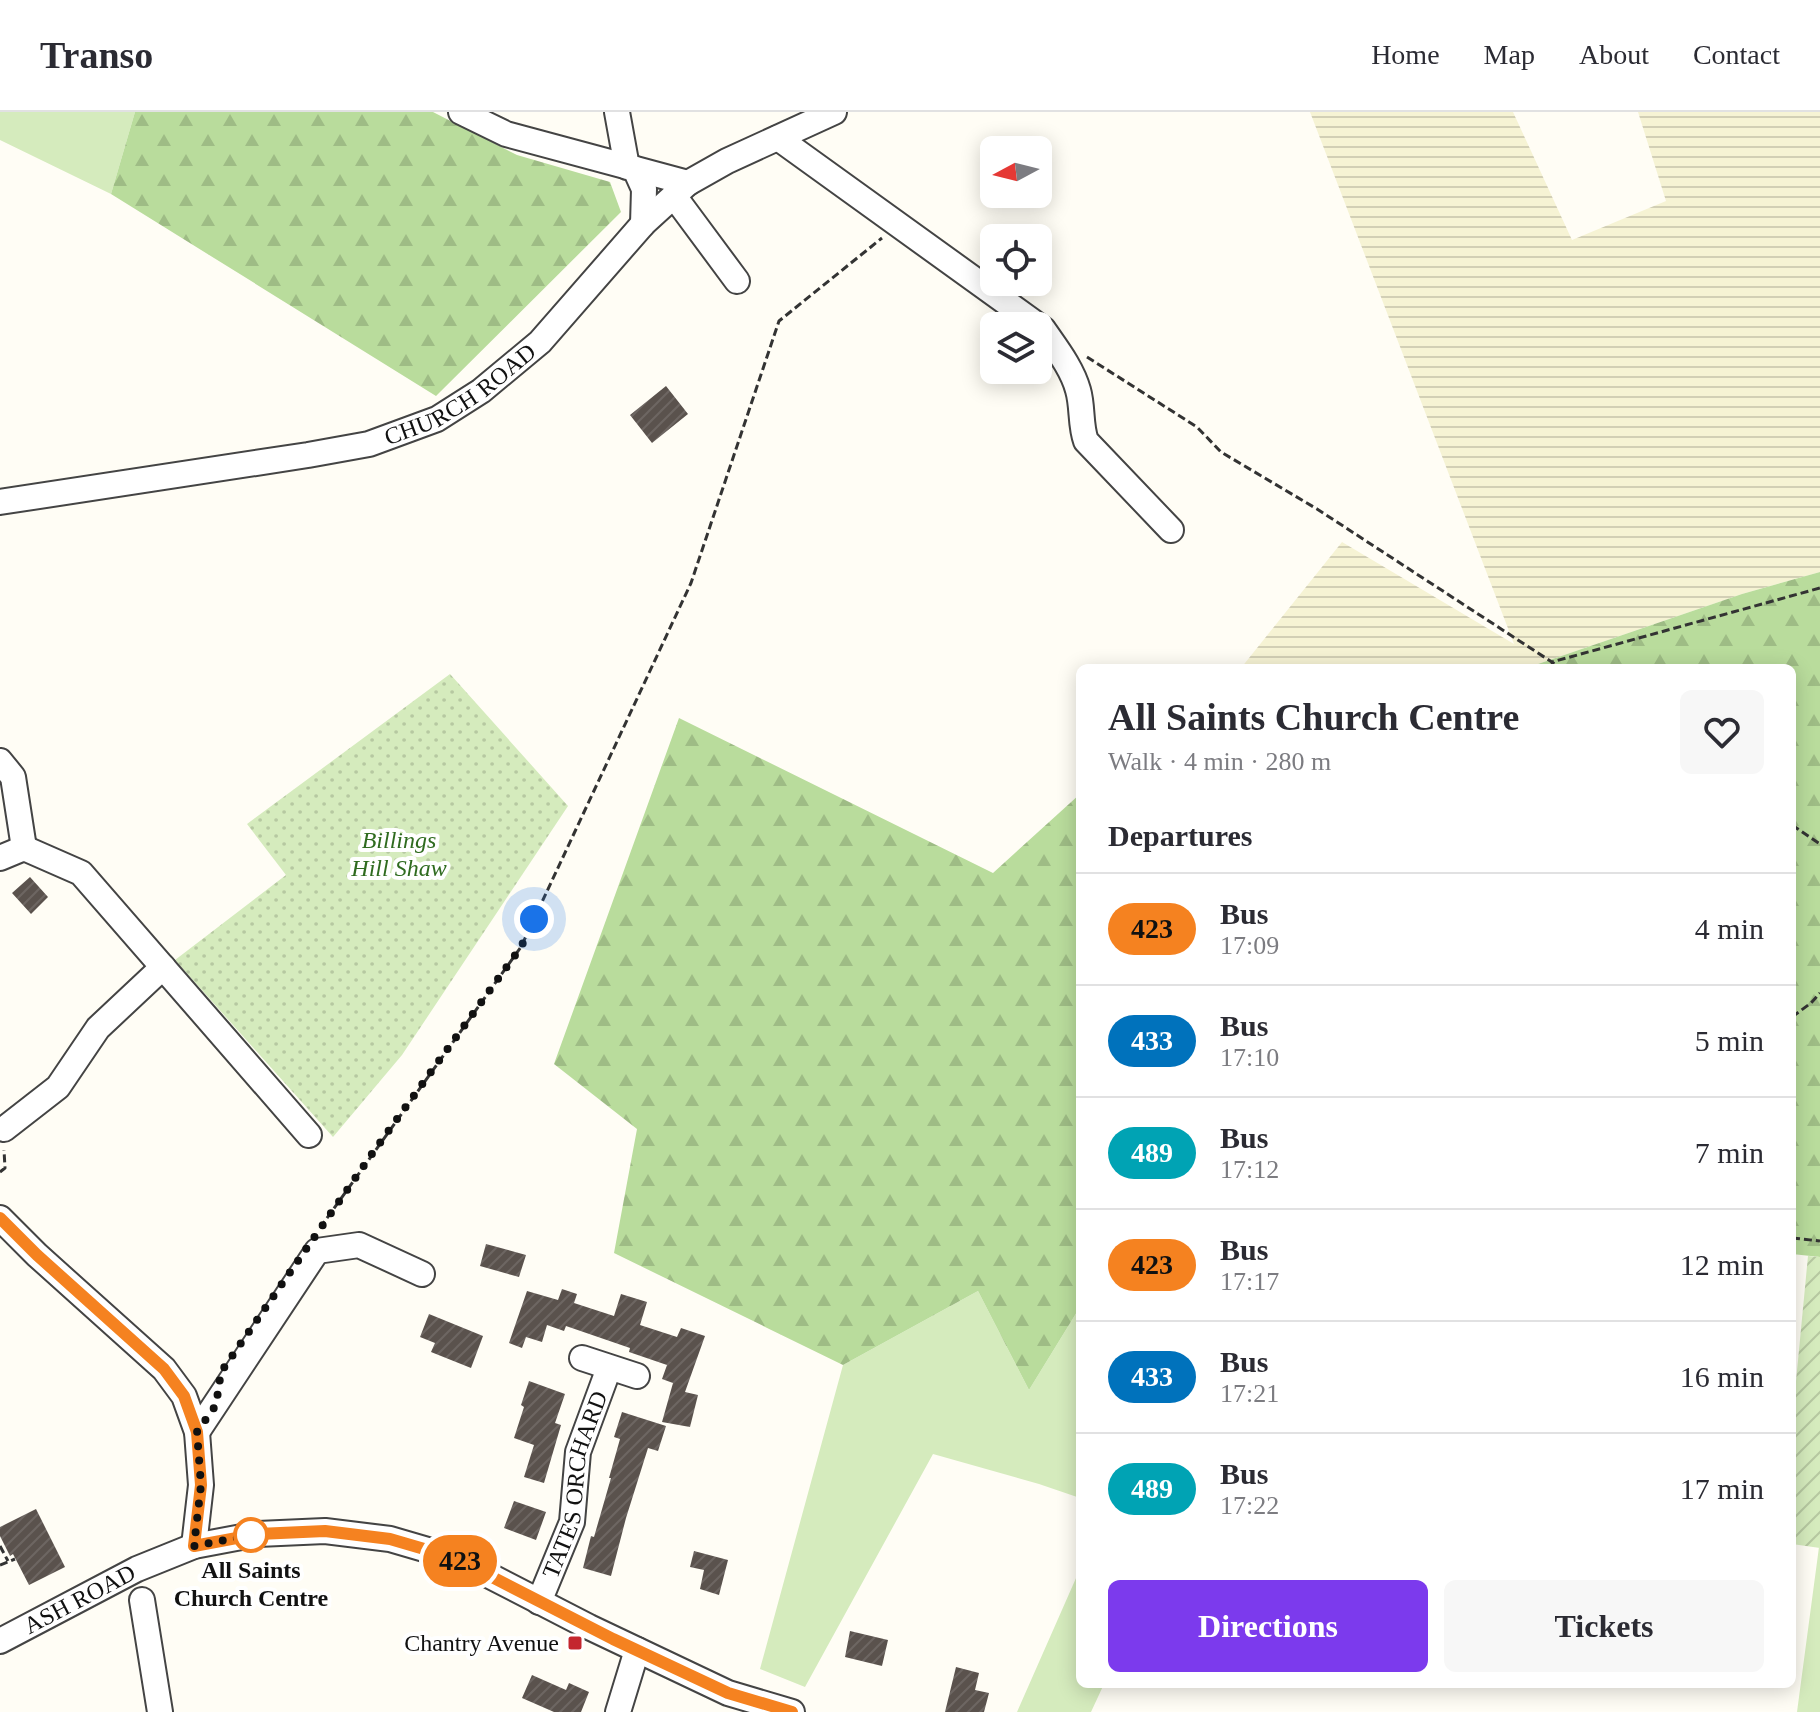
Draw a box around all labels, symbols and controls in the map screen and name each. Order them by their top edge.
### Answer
text: Transo [40,34,153,76]
text: Home [1371,39,1440,70]
text: Map [1484,39,1535,70]
text: About [1579,39,1649,70]
text: Contact [1693,39,1780,70]
north arrow [980,136,1052,208]
map controls [980,136,1052,384]
button: locate [980,224,1052,296]
button: layers [980,312,1052,384]
street label: CHURCH ROAD [381,338,541,450]
button: heart [1680,690,1764,774]
text: All Saints Church Centre [1108,696,1519,738]
text: Walk · 4 min · 280 m [1108,747,1331,776]
text: Departures [1108,819,1252,852]
park label: Billings Hill Shaw [350,827,447,881]
text: Bus [1220,897,1268,930]
your location [514,899,554,939]
text: 4 min [1695,912,1764,945]
text: 423 [1131,913,1173,944]
text: 17:09 [1220,931,1279,960]
text: Bus [1220,1009,1268,1042]
text: 5 min [1695,1024,1764,1057]
text: 433 [1131,1025,1173,1056]
text: 17:10 [1220,1043,1279,1072]
text: Bus [1220,1121,1268,1154]
text: 7 min [1695,1136,1764,1169]
text: 489 [1131,1137,1173,1168]
text: 17:12 [1220,1155,1279,1184]
text: Bus [1220,1233,1268,1266]
text: 12 min [1680,1248,1764,1281]
text: 423 [1131,1249,1173,1280]
text: 17:17 [1220,1267,1279,1296]
text: Bus [1220,1345,1268,1378]
text: 16 min [1680,1360,1764,1393]
text: 433 [1131,1361,1173,1392]
text: 17:21 [1220,1379,1279,1408]
street label: TATES ORCHARD [537,1387,612,1582]
text: Bus [1220,1457,1268,1490]
text: 17 min [1680,1472,1764,1505]
text: 489 [1131,1473,1173,1504]
text: 17:22 [1220,1491,1279,1520]
marker: All Saints Church Centre [234,1518,268,1552]
line badge: 423 [414,1535,506,1587]
text: 423 [439,1545,481,1576]
place label: All Saints Church Centre [174,1557,329,1611]
street label: ASH ROAD [20,1559,140,1639]
button: Directions [1108,1580,1428,1672]
button: Tickets [1444,1580,1764,1672]
place label: Chantry Avenue [404,1630,559,1656]
marker: Chantry Avenue [566,1634,584,1652]

